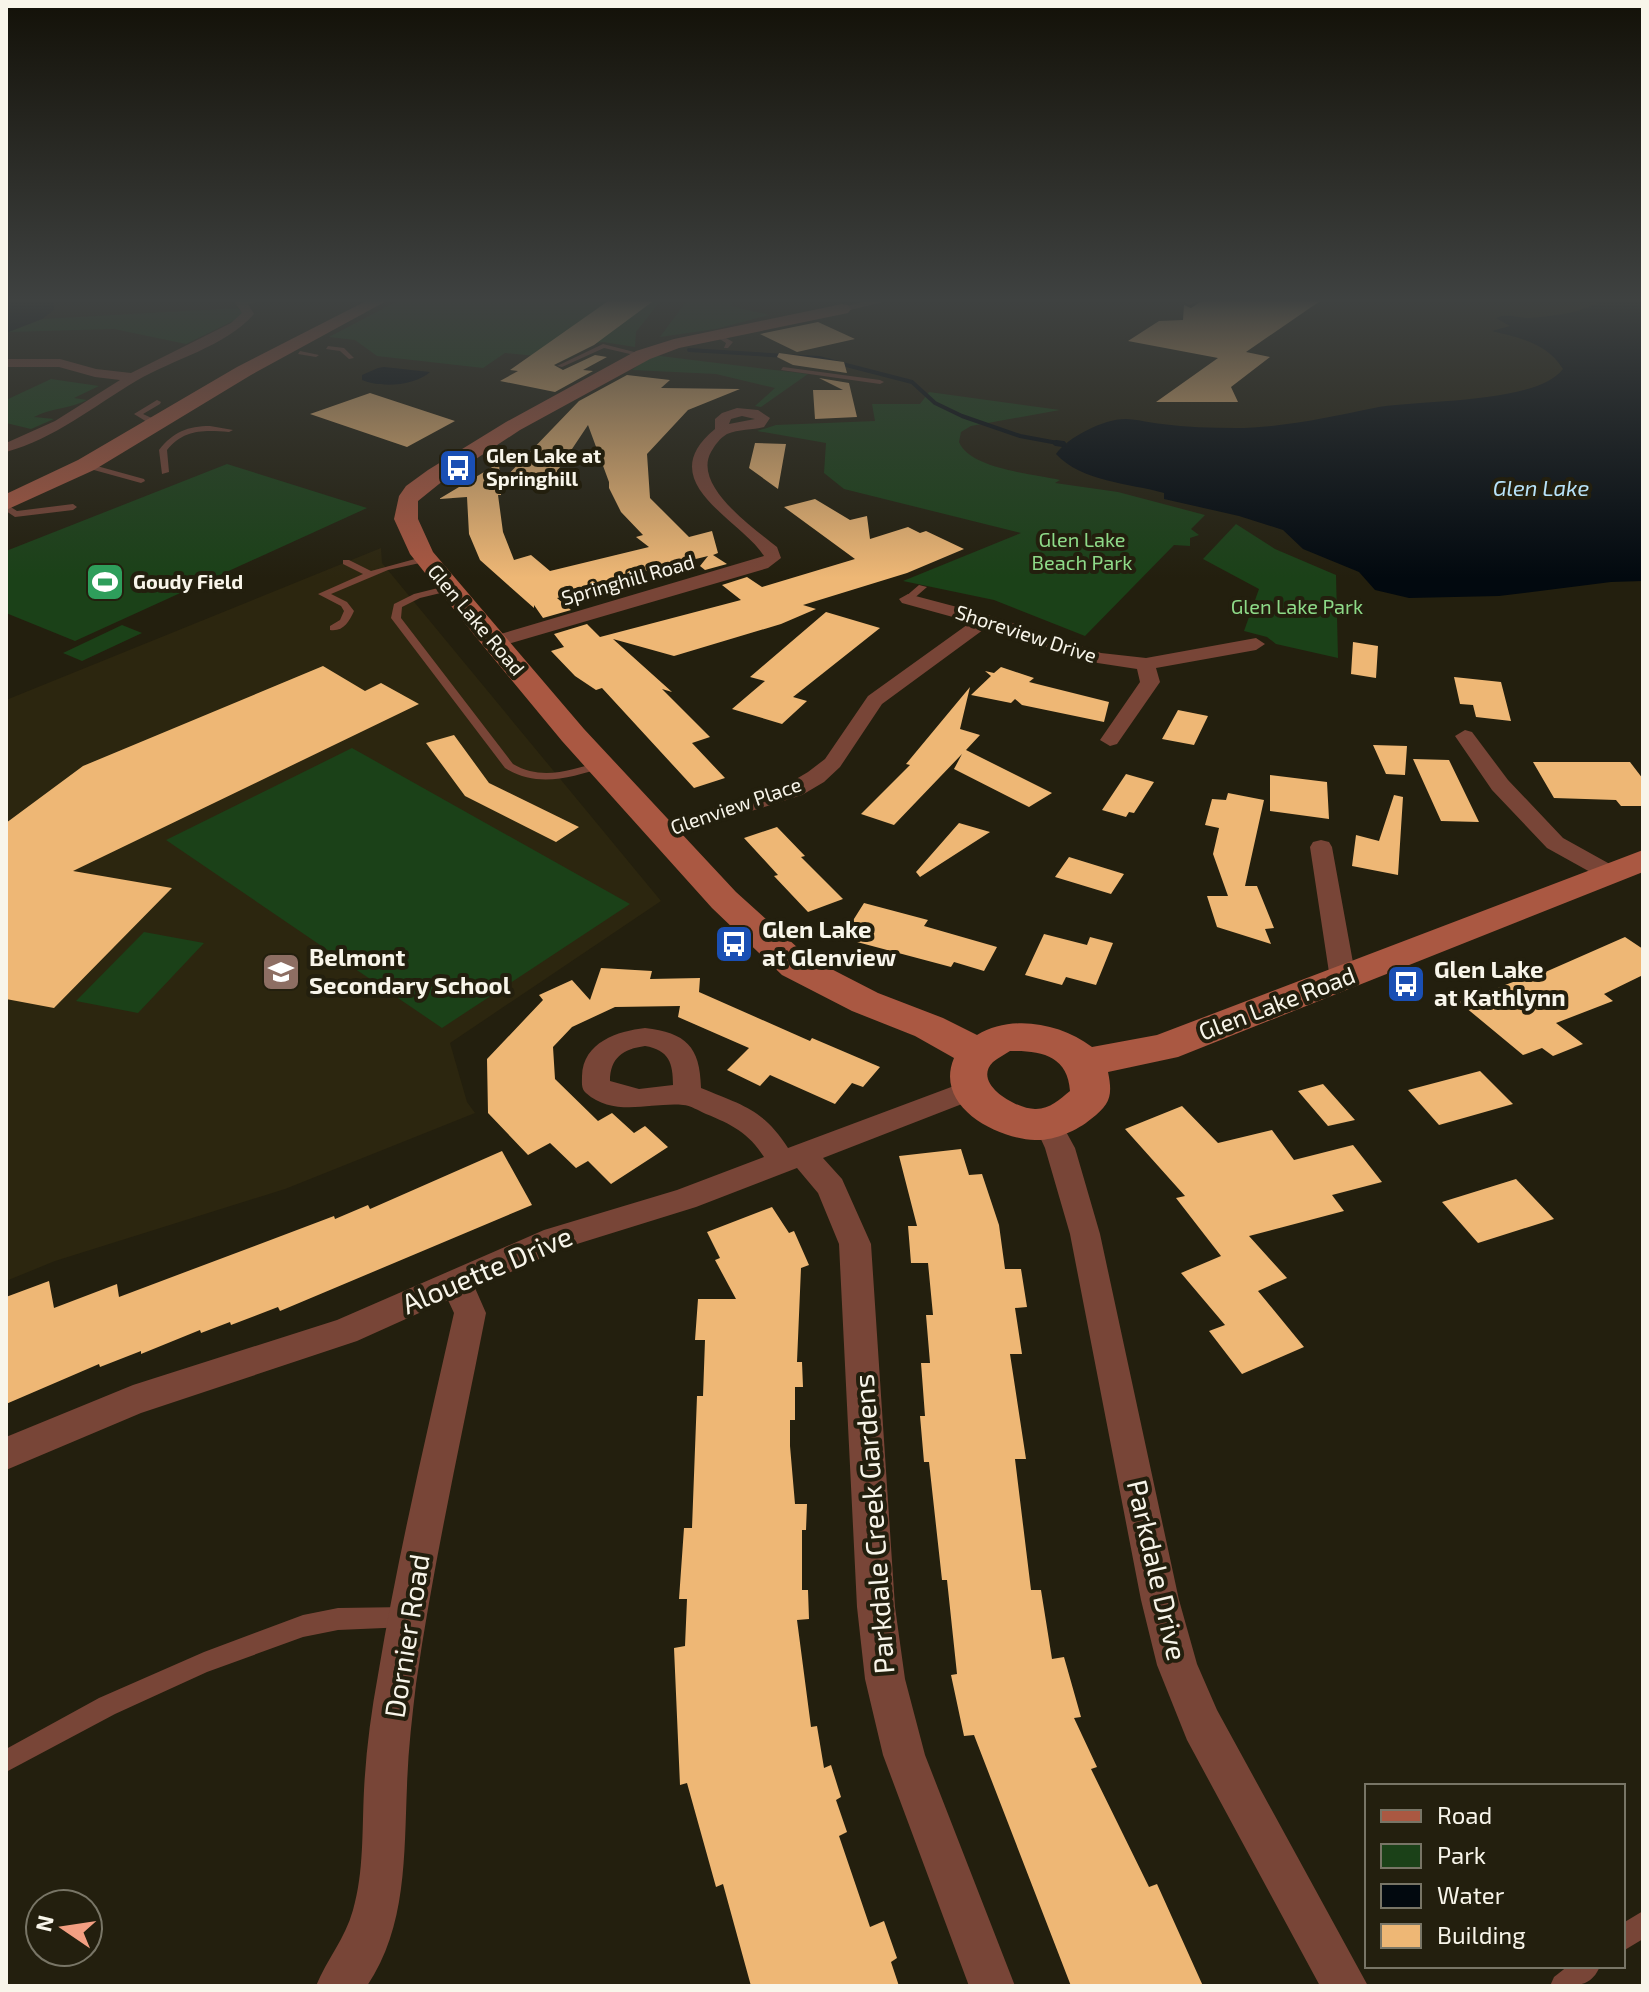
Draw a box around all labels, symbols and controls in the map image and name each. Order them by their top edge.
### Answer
place label: Glen Lake at Springhill [486,443,601,490]
bus stop icon: Glen Lake at Springhill [437,447,479,489]
water label: Glen Lake [1493,474,1589,500]
park label: Glen Lake Beach Park [1032,527,1132,574]
street label: Springhill Road [559,549,697,609]
street label: Glen Lake Road [423,559,530,680]
sports icon: Goudy Field [84,561,126,603]
place label: Goudy Field [133,569,243,594]
park label: Glen Lake Park [1231,594,1363,618]
street label: Shoreview Drive [953,599,1100,667]
street label: Glenview Place [667,771,804,839]
place label: Glen Lake at Glenview [762,914,897,971]
bus stop icon: Glen Lake at Glenview [713,923,755,965]
place label: Belmont Secondary School [309,942,511,999]
school or university icon: Belmont Secondary School [260,951,302,993]
place label: Glen Lake at Kathlynn [1434,954,1566,1011]
street label: Glen Lake Road [1194,959,1359,1046]
bus stop icon: Glen Lake at Kathlynn [1385,963,1427,1005]
street label: Alouette Drive [396,1218,577,1320]
street label: Parkdale Creek Gardens [846,1373,900,1675]
street label: Parkdale Drive [1121,1476,1195,1663]
street label: Dornier Road [376,1552,436,1720]
legend [1365,1784,1625,1968]
text: Road [1437,1800,1492,1829]
text: Park [1437,1840,1486,1869]
text: Water [1437,1880,1505,1909]
north arrow [24,1888,104,1968]
text: N [29,1913,58,1934]
text: Building [1437,1920,1526,1949]

